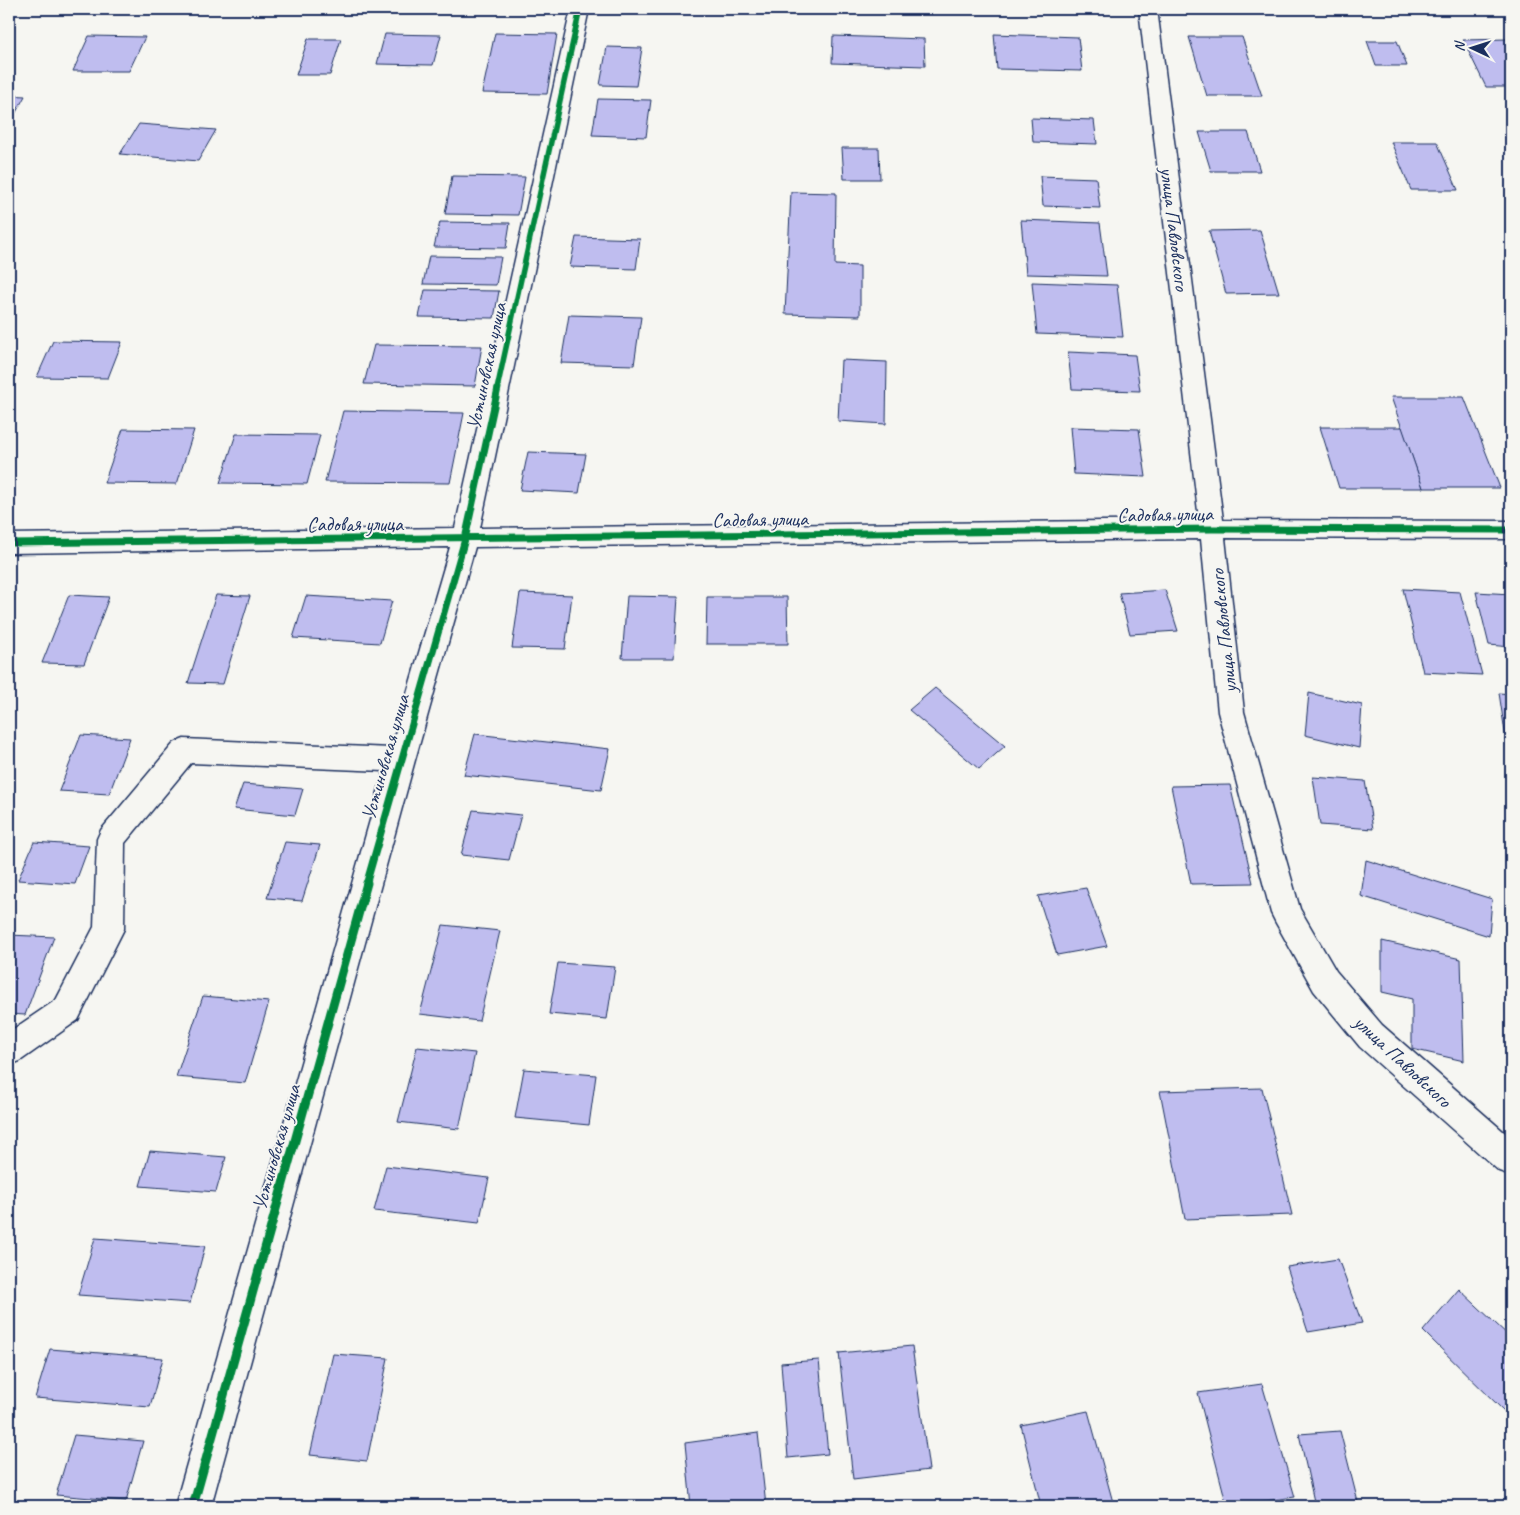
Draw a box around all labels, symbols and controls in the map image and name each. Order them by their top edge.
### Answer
north arrow [1448,22,1498,72]
text: N [1451,40,1468,52]
street label: улица Павловского [1154,165,1195,293]
street label: Устиновская улица [461,299,512,432]
street label: Садовая улица [1117,501,1214,528]
street label: Садовая улица [712,506,809,533]
street label: Садовая улица [307,512,404,537]
street label: улица Павловского [1204,567,1243,695]
street label: Устиновская улица [356,691,416,823]
street label: улица Павловского [1348,1009,1457,1114]
street label: Устиновская улица [247,1081,307,1213]

